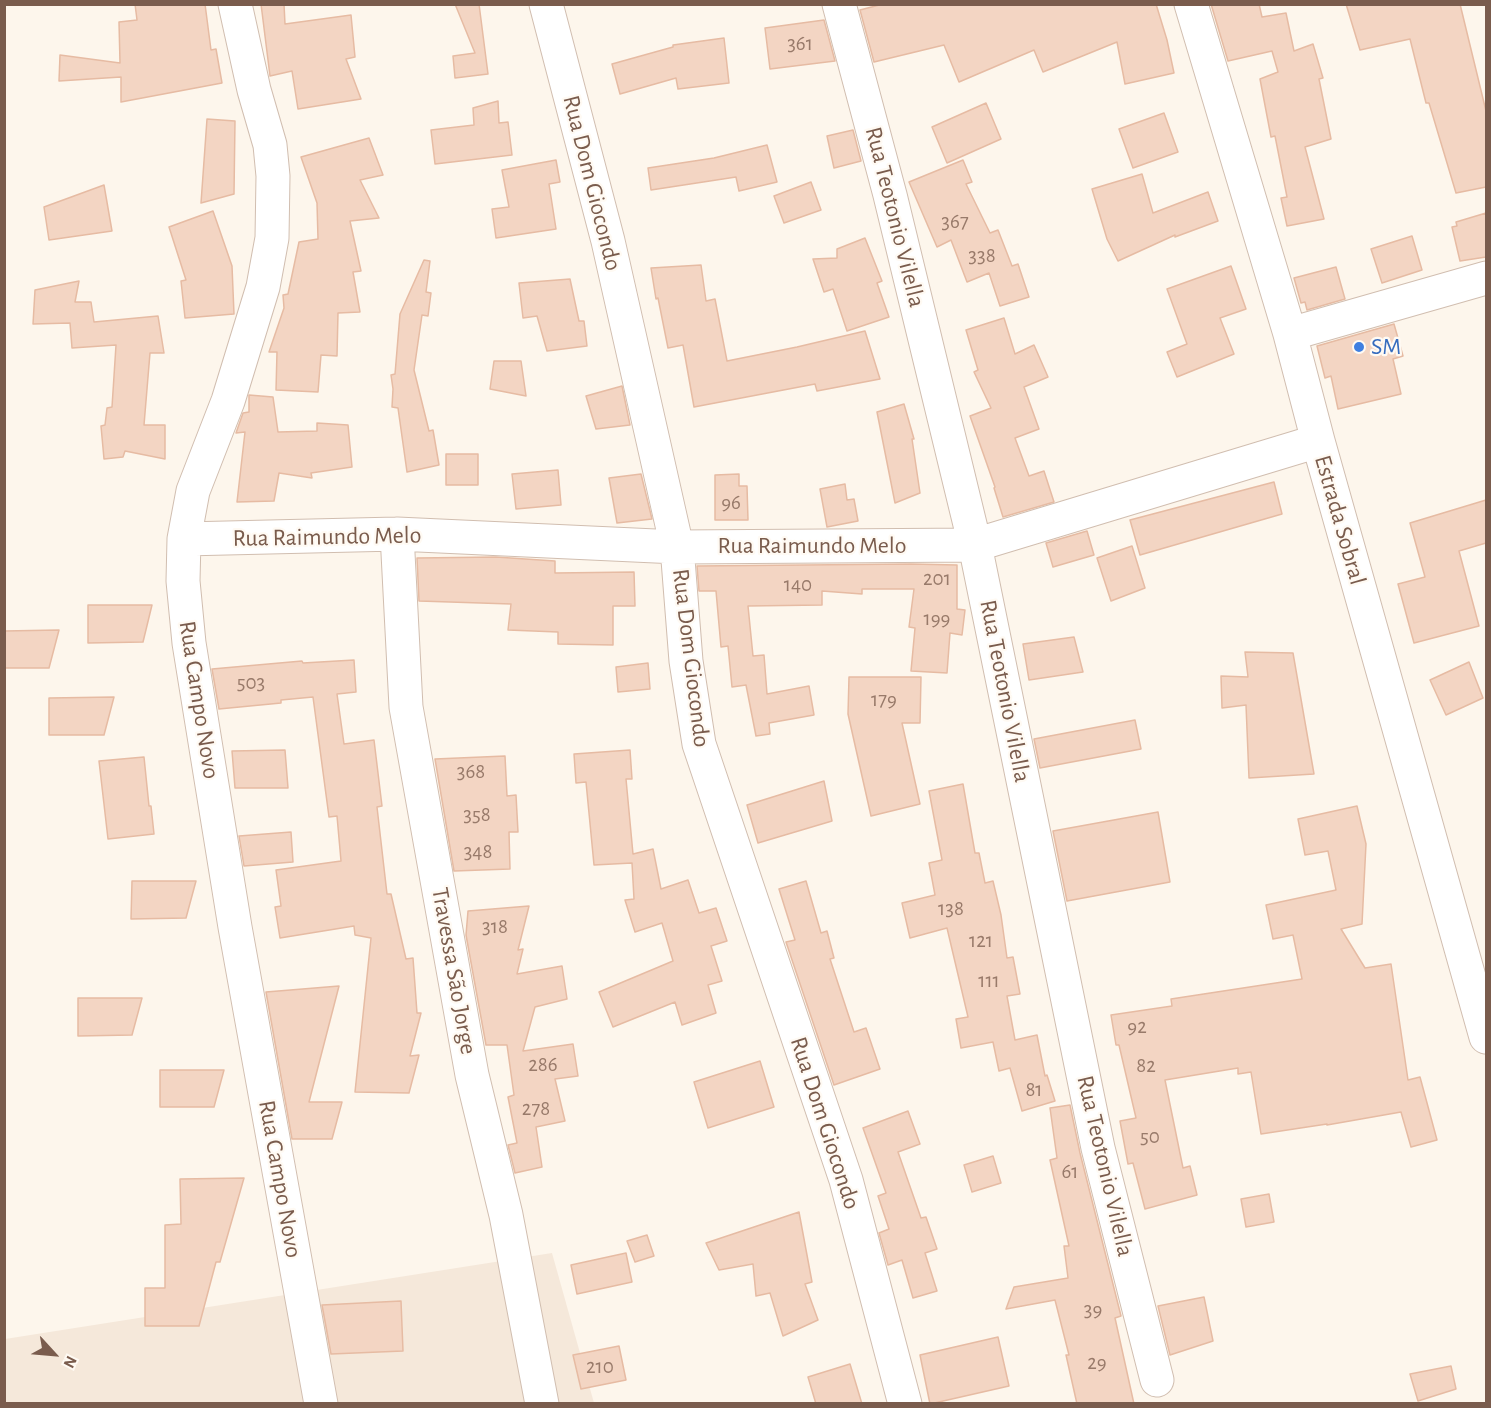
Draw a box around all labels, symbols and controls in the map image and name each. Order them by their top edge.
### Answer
house number: 361 [787,31,813,57]
street label: Rua Dom Giocondo [556,92,628,274]
street label: Rua Teotonio Vilella [859,124,931,310]
house number: 367 [941,209,969,235]
house number: 338 [968,243,996,269]
place label: SM [1371,333,1401,361]
marker: SM [1352,340,1366,354]
street label: Estrada Sobral [1308,452,1372,588]
house number: 96 [721,490,741,516]
street label: Rua Raimundo Melo [232,521,422,553]
street label: Rua Raimundo Melo [718,532,906,560]
house number: 201 [923,566,951,592]
street label: Rua Dom Giocondo [666,567,716,749]
house number: 140 [784,572,812,598]
street label: Rua Teotonio Vilella [973,597,1037,785]
house number: 199 [924,606,950,632]
street label: Rua Campo Novo [172,619,226,781]
house number: 503 [237,670,265,696]
house number: 179 [871,687,897,713]
house number: 368 [457,759,485,785]
house number: 358 [463,802,491,828]
house number: 348 [464,839,492,865]
street label: Travessa São Jorge [425,885,483,1057]
house number: 138 [938,896,964,922]
house number: 318 [482,914,508,940]
house number: 121 [969,928,993,954]
house number: 111 [978,968,1000,994]
house number: 92 [1127,1014,1147,1040]
street label: Rua Dom Giocondo [784,1033,866,1213]
house number: 286 [528,1052,558,1078]
house number: 82 [1136,1053,1156,1079]
street label: Rua Teotonio Vilella [1070,1073,1140,1259]
house number: 81 [1025,1077,1043,1103]
house number: 278 [522,1096,550,1122]
street label: Rua Campo Novo [252,1098,308,1260]
house number: 50 [1140,1124,1160,1150]
house number: 61 [1061,1159,1079,1185]
house number: 39 [1084,1297,1102,1323]
north arrow [24,1324,84,1384]
house number: 29 [1087,1350,1107,1376]
text: N [61,1353,80,1370]
house number: 210 [586,1354,614,1380]

